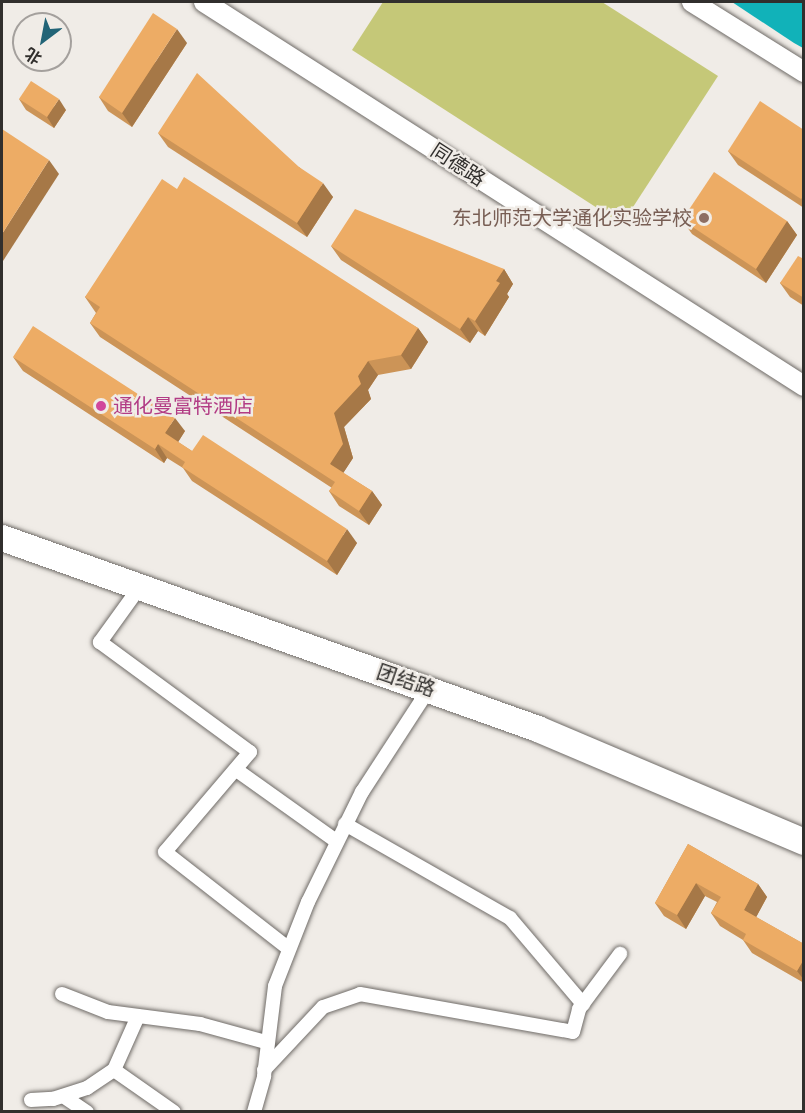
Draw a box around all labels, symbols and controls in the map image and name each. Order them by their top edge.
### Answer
north arrow [12,12,72,72]
text: 北 [21,44,45,68]
street label: 同德路 [426,139,490,191]
place label: 东北师范大学通化实验学校 [452,206,692,230]
marker: 东北师范大学通化实验学校 [697,211,711,225]
place label: 通化曼富特酒店 [113,394,253,418]
marker: 通化曼富特酒店 [94,399,108,413]
street label: 团结路 [374,660,438,702]

